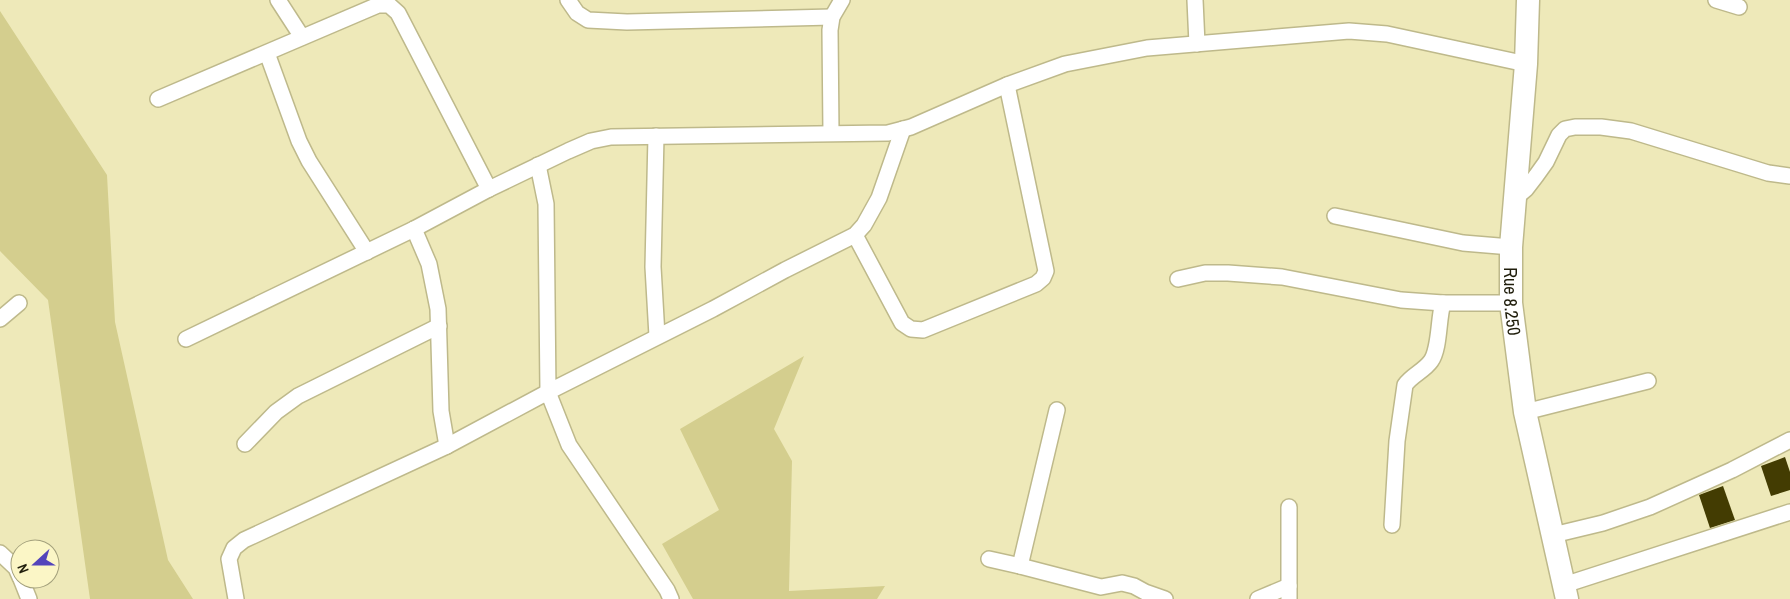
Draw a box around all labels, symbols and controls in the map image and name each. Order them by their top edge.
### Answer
street label: Rue 8.250 [1499,267,1528,337]
north arrow [10,539,60,589]
text: N [13,562,33,576]

